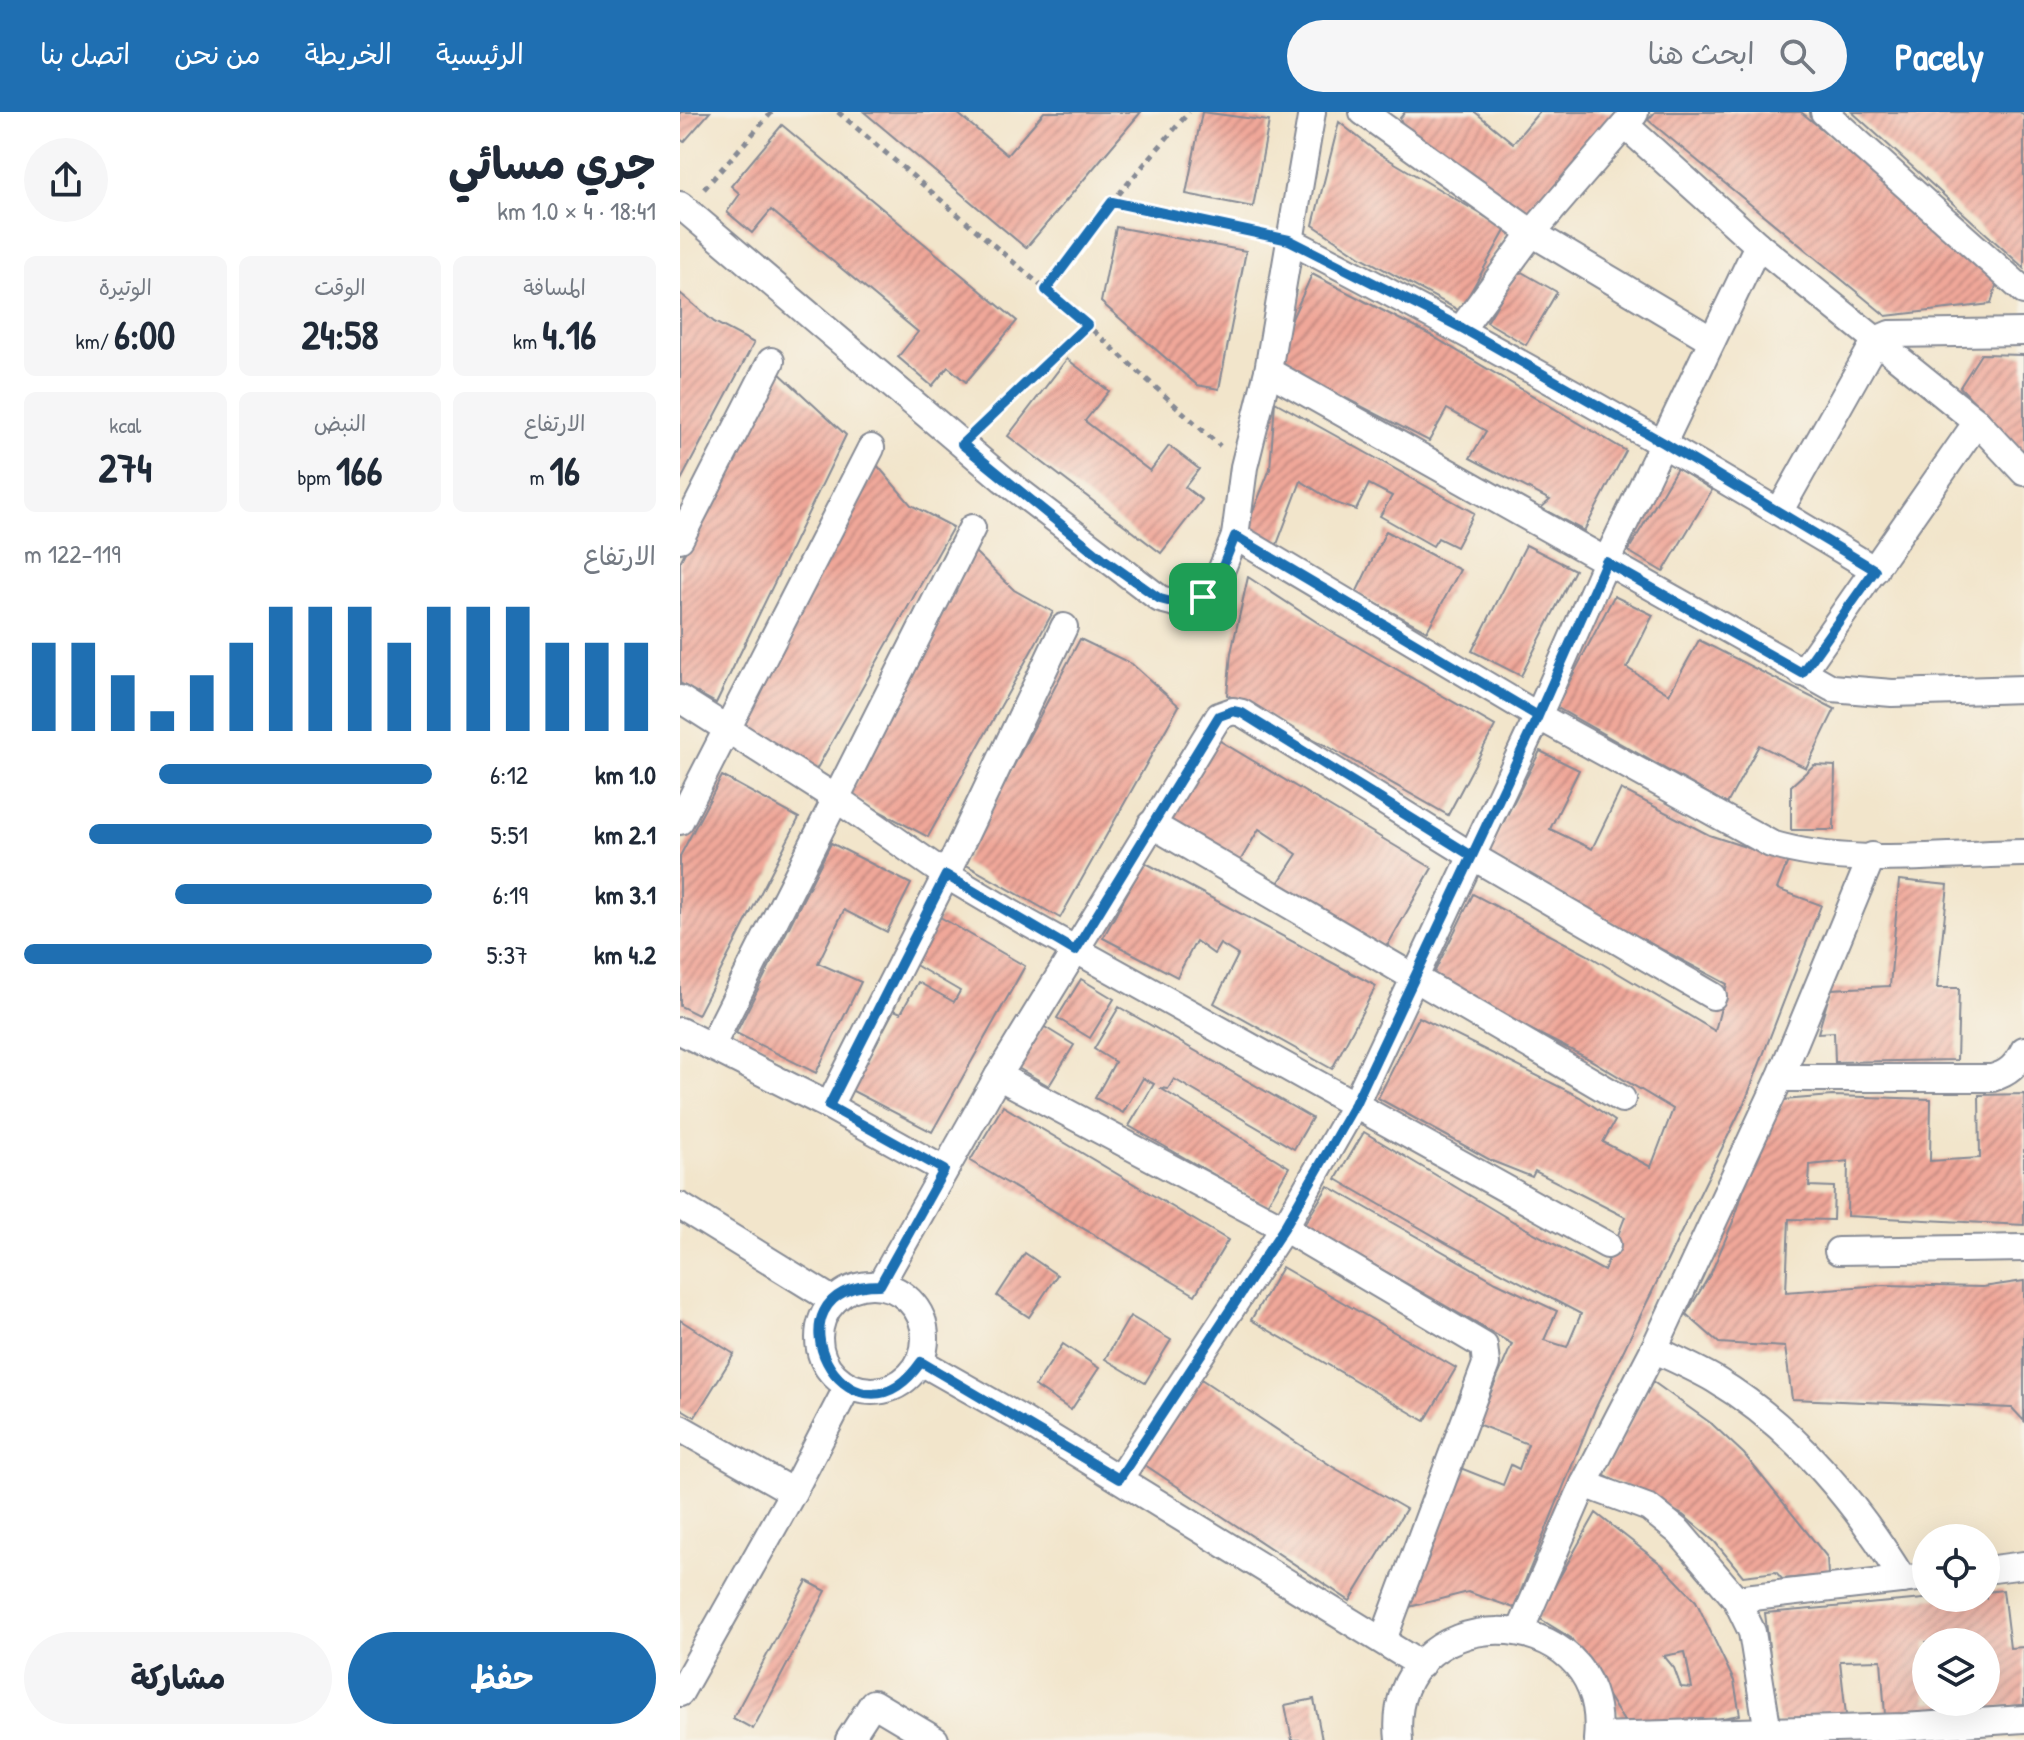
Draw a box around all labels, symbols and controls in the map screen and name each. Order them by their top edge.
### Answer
search box [1287,20,1847,92]
text: Pacely [1895,30,1984,82]
text: ابحث هنا [1648,33,1755,73]
icon: search [1775,34,1819,78]
text: اتصل بنا [40,35,130,73]
text: من نحن [174,35,261,73]
text: الخريطة [305,35,392,73]
text: الرئيسية [436,35,524,73]
text: جري مسائي [448,133,656,193]
button: share [24,138,108,222]
text: 18:41 · 4 × 1.0 km [497,193,656,228]
text: الوتيرة [99,272,152,302]
text: الوقت [314,272,366,302]
text: المسافة [523,272,586,302]
text: 6:00 [114,307,175,361]
text: 24:58 [301,307,379,361]
text: 4.16 [542,307,596,361]
text: /km [76,326,114,356]
text: km [513,326,542,356]
text: النبض [314,408,366,438]
text: الارتفاع [524,408,586,438]
text: kcal [109,410,141,440]
text: 274 [99,440,152,494]
text: 166 [336,443,382,497]
text: 16 [549,443,580,497]
text: bpm [298,462,336,492]
text: m [529,462,549,492]
text: 119–122 m [24,536,121,571]
text: الارتفاع [583,538,656,573]
pin [1169,563,1237,631]
icon: arrive [1181,575,1225,619]
text: 6:12 [490,757,528,792]
text: 1.0 km [595,757,656,792]
text: 5:51 [491,817,528,852]
text: 2.1 km [594,817,656,852]
text: 6:19 [493,877,528,912]
text: 3.1 km [595,877,656,912]
text: 5:37 [486,937,528,972]
text: 4.2 km [594,937,656,972]
map controls [1912,1524,2000,1716]
button: locate [1912,1524,2000,1612]
button: layers [1912,1628,2000,1716]
button: مشاركة [24,1632,332,1724]
button: حفظ [348,1632,656,1724]

